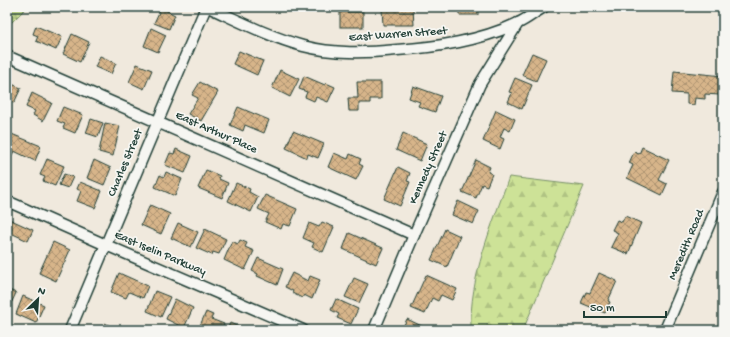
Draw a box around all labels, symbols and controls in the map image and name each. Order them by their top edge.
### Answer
street label: East Warren Street [348,25,449,45]
street label: East Arthur Place [173,109,260,158]
street label: Charles Street [105,126,147,199]
street label: Kennedy Street [407,128,452,207]
street label: Meredith Road [666,207,708,282]
street label: East Iselin Parkway [112,228,208,280]
north arrow [18,279,58,319]
text: N [36,285,47,299]
scale bar [584,293,666,319]
text: 50 m [590,302,615,316]

